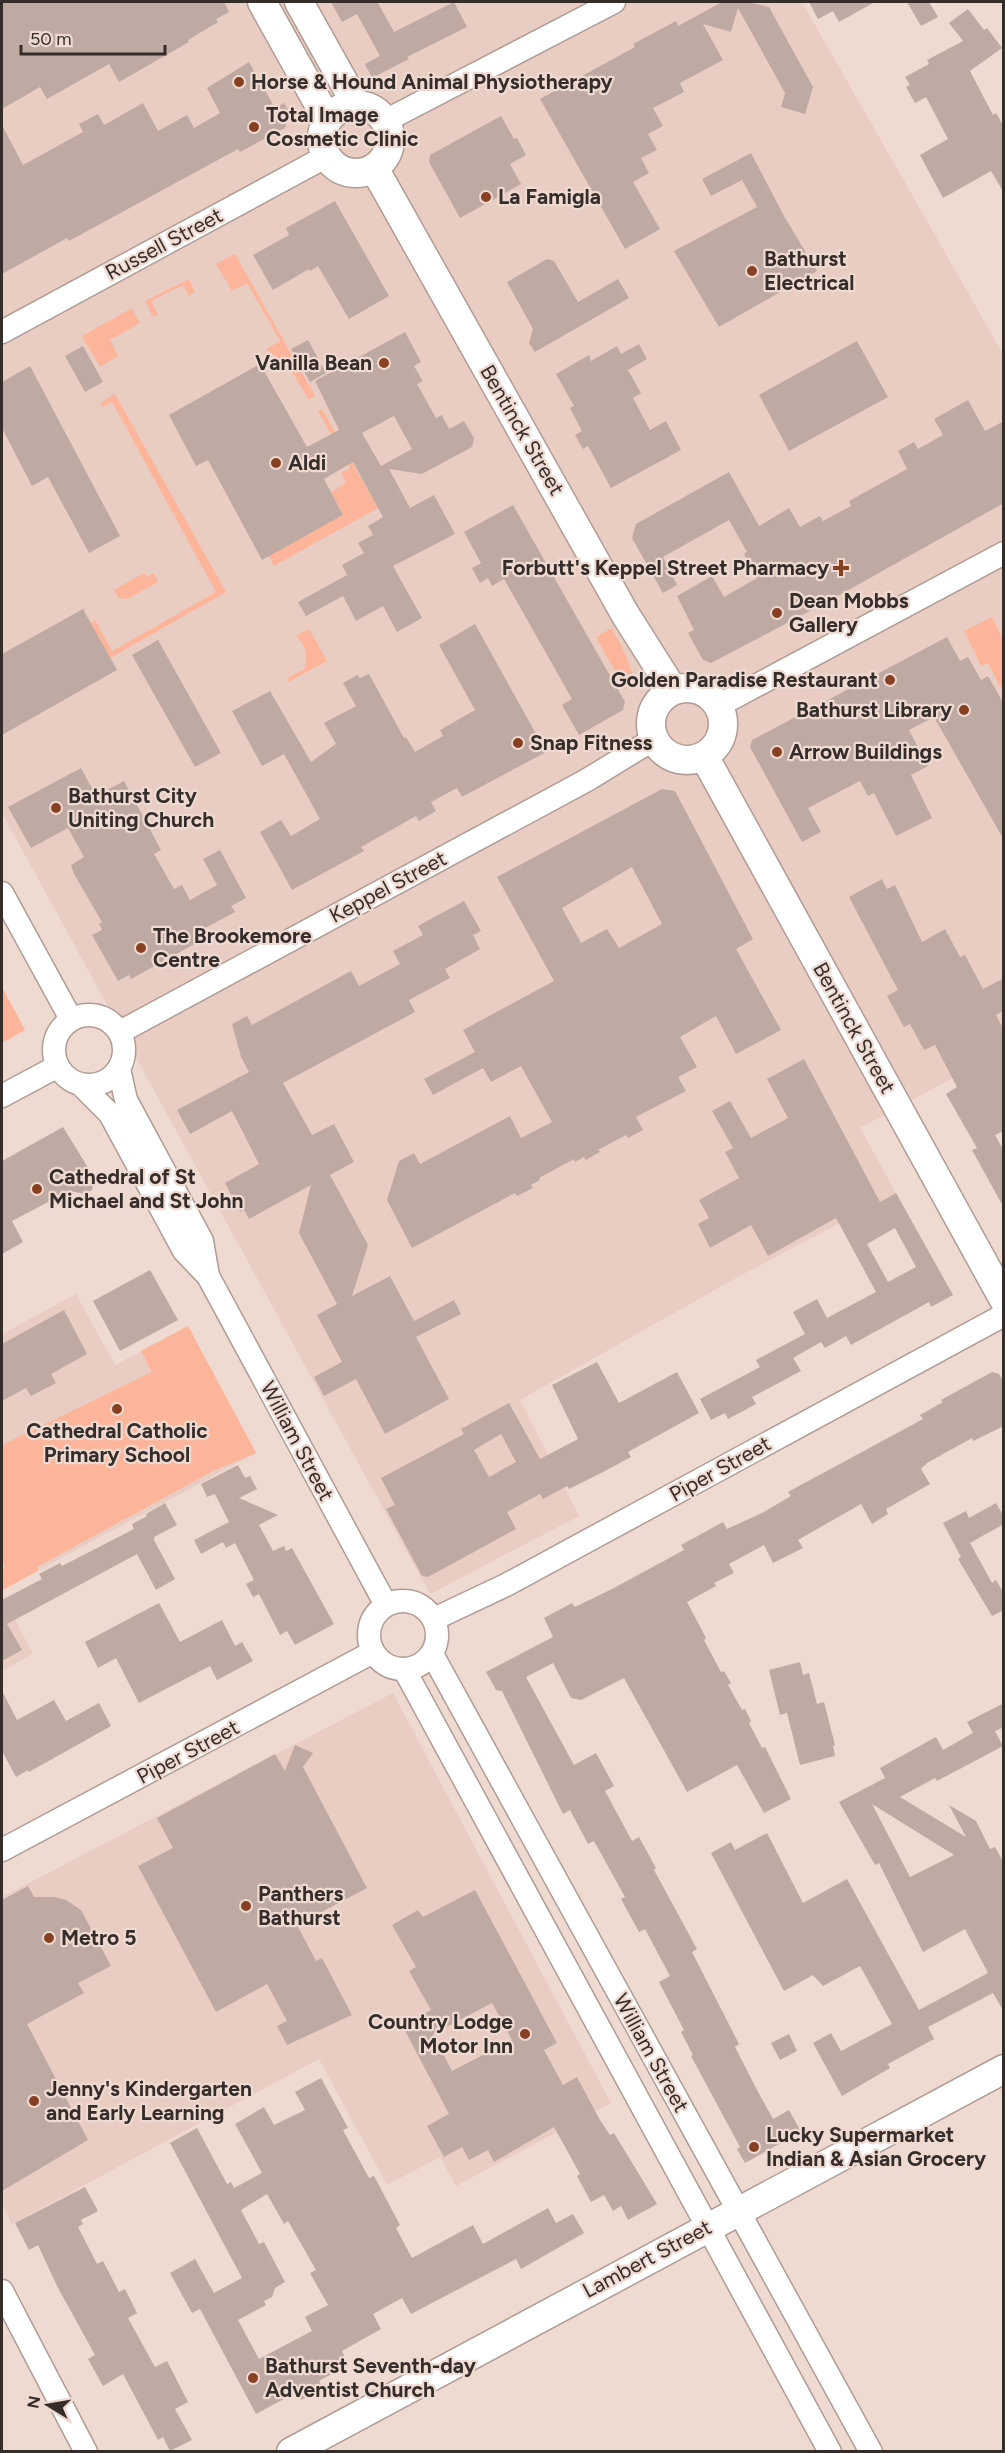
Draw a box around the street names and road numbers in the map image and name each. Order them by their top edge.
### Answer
street label: Russell Street [101,202,227,285]
street label: Bentinck Street [475,360,570,499]
street label: Keppel Street [325,845,451,928]
street label: Bentinck Street [808,958,901,1098]
street label: William Street [255,1377,339,1505]
street label: Piper Street [665,1430,775,1507]
street label: Piper Street [132,1714,243,1789]
street label: William Street [609,1989,694,2116]
street label: Lambert Street [578,2214,716,2303]

